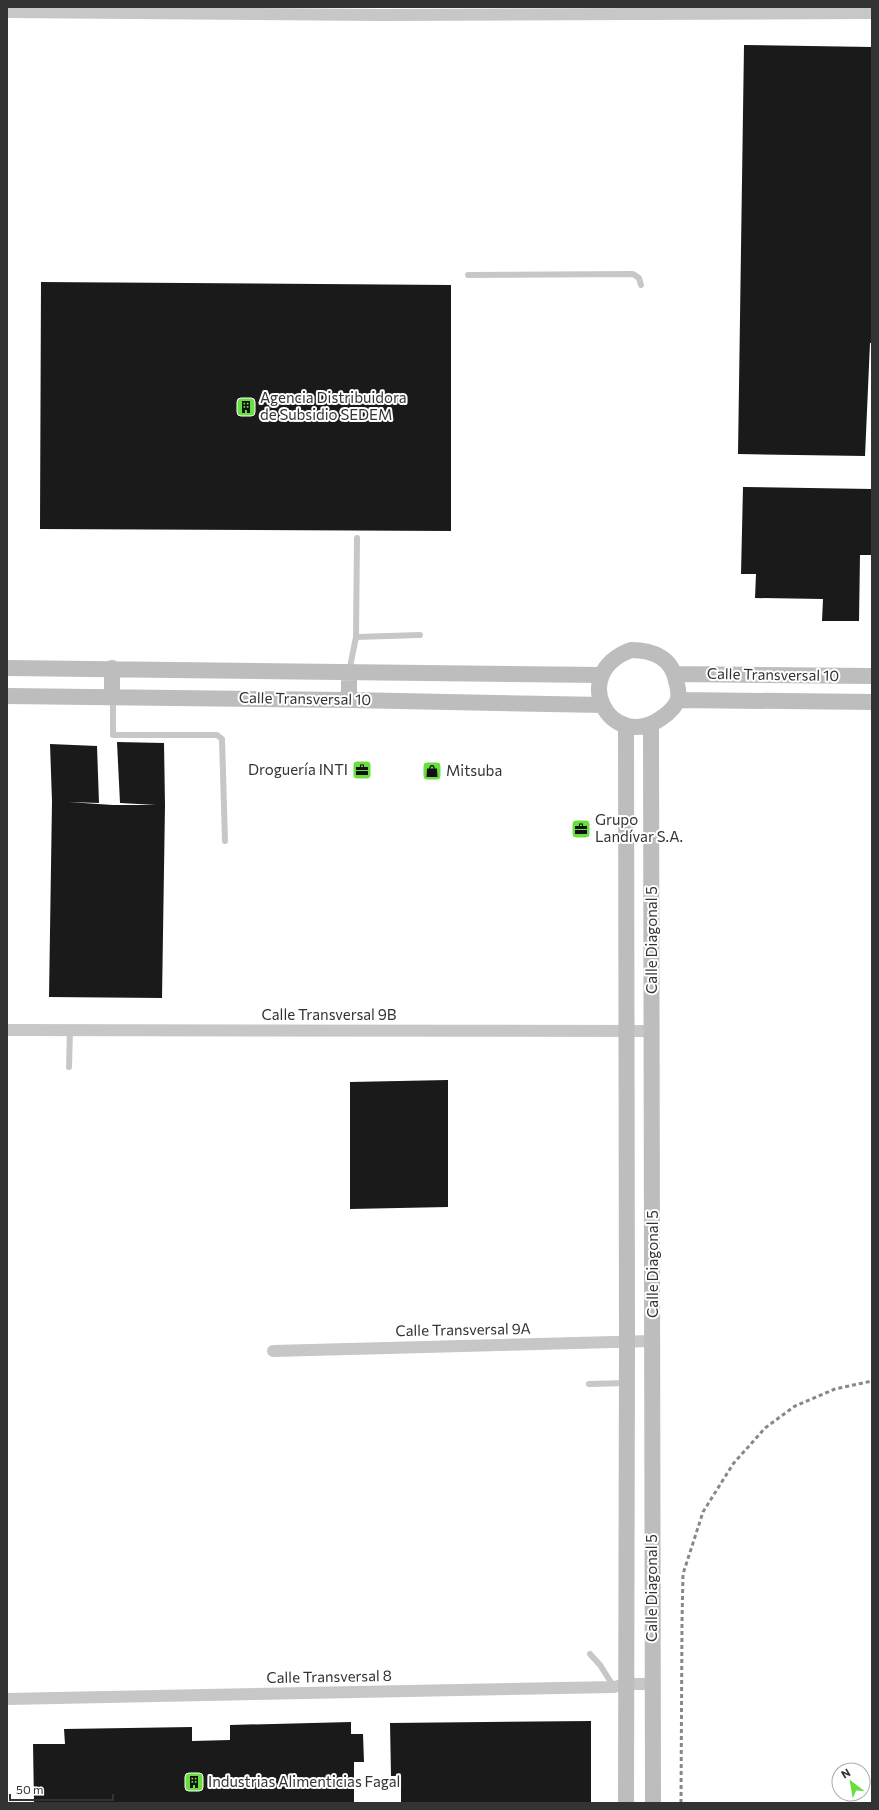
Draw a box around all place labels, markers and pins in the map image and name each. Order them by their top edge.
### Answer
place label: Agencia Distribuidora de Subsidio SEDEM [260,388,407,423]
building icon: Agencia Distribuidora de Subsidio SEDEM [235,396,257,418]
office icon: Droguería INTI [351,759,373,781]
place label: Droguería INTI [248,760,348,778]
shop icon: Mitsuba [421,760,443,782]
place label: Mitsuba [446,761,502,779]
place label: Grupo Landívar S.A. [595,810,683,845]
office icon: Grupo Landívar S.A. [570,818,592,840]
building icon: Industrias Alimenticias Fagal [183,1771,205,1793]
place label: Industrias Alimenticias Fagal [208,1772,400,1790]

